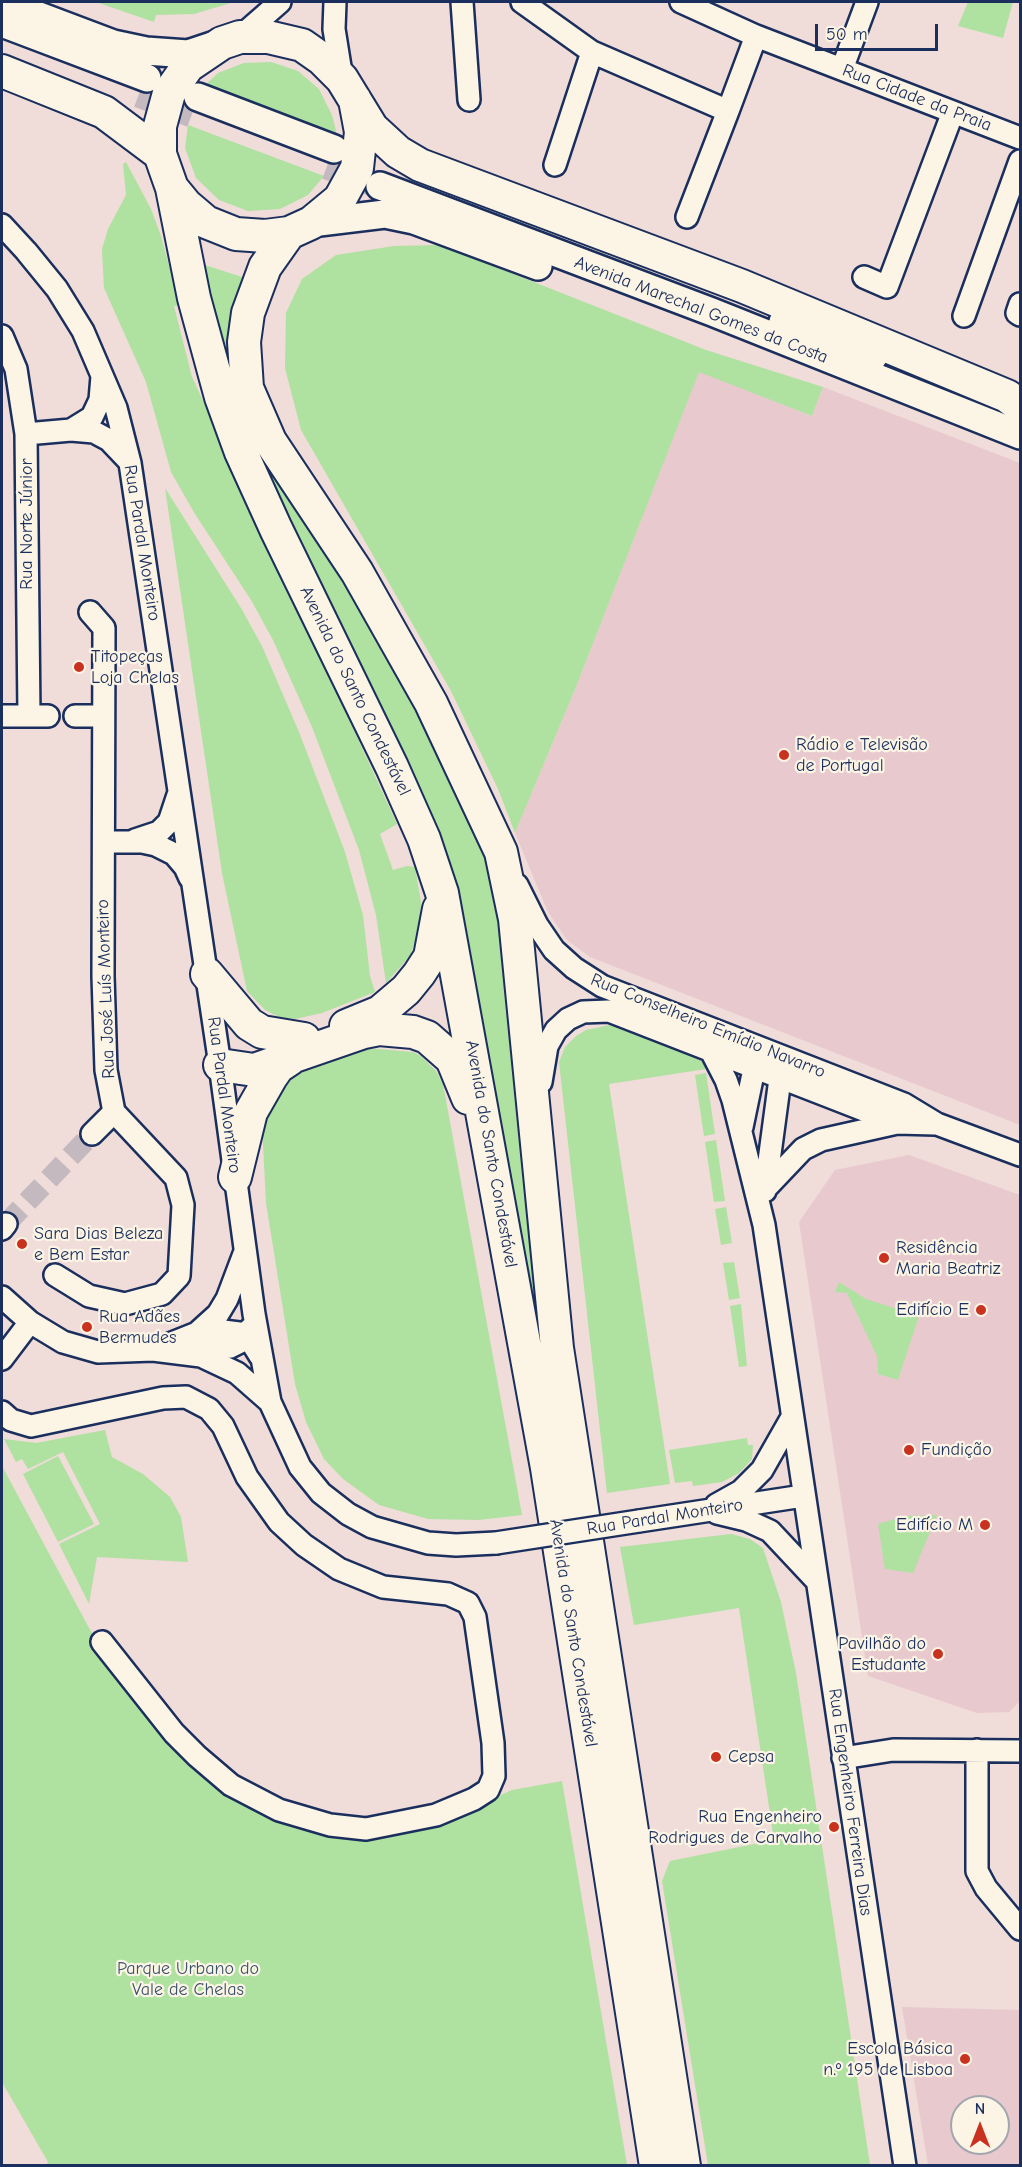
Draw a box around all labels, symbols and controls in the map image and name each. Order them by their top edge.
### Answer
scale bar [818,12,941,50]
text: 50 m [826,24,868,45]
street label: Rua Cidade da Praia [839,60,995,136]
street label: Avenida Marechal Gomes da Costa [571,252,831,368]
street label: Rua Norte Júnior [16,458,38,590]
street label: Rua Pardal Monteiro [119,463,165,623]
street label: Avenida do Santo Condestável [295,583,415,799]
place label: Titopeças Loja Chelas [91,646,179,688]
marker: Titopeças Loja Chelas [72,660,86,674]
place label: Rádio e Televisão de Portugal [796,734,928,777]
marker: Rádio e Televisão de Portugal [777,748,791,762]
street label: Rua José Luís Monteiro [92,899,120,1079]
street label: Rua Conselheiro Emídio Navarro [587,969,829,1083]
street label: Rua Pardal Monteiro [202,1015,246,1175]
street label: Avenida do Santo Condestável [460,1039,522,1269]
place label: Sara Dias Beleza e Bem Estar [34,1223,163,1266]
marker: Sara Dias Beleza e Bem Estar [15,1237,29,1251]
place label: Residência Maria Beatriz [896,1237,1001,1280]
marker: Residência Maria Beatriz [877,1251,891,1265]
place label: Edifício E [896,1299,969,1321]
marker: Edifício E [974,1303,988,1317]
place label: Rua Adães Bermudes [99,1306,180,1348]
marker: Rua Adães Bermudes [80,1320,94,1334]
place label: Fundição [921,1439,992,1461]
marker: Fundição [902,1443,916,1457]
street label: Rua Pardal Monteiro [585,1494,745,1540]
place label: Edifício M [896,1514,973,1536]
street label: Avenida do Santo Condestável [544,1517,602,1749]
marker: Edifício M [978,1518,992,1532]
place label: Pavilhão do Estudante [838,1633,926,1676]
marker: Pavilhão do Estudante [931,1647,945,1661]
street label: Rua Engenheiro Ferreira Dias [823,1687,877,1917]
place label: Cepsa [728,1746,774,1768]
marker: Cepsa [709,1750,723,1764]
place label: Rua Engenheiro Rodrigues de Carvalho [648,1806,822,1848]
marker: Rua Engenheiro Rodrigues de Carvalho [827,1820,841,1834]
park label: Parque Urbano do Vale de Chelas [117,1958,259,2000]
place label: Escola Básica n.º 195 de Lisboa [823,2038,953,2080]
marker: Escola Básica n.º 195 de Lisboa [958,2052,972,2066]
north arrow [950,2095,1010,2155]
text: N [975,2100,985,2118]

